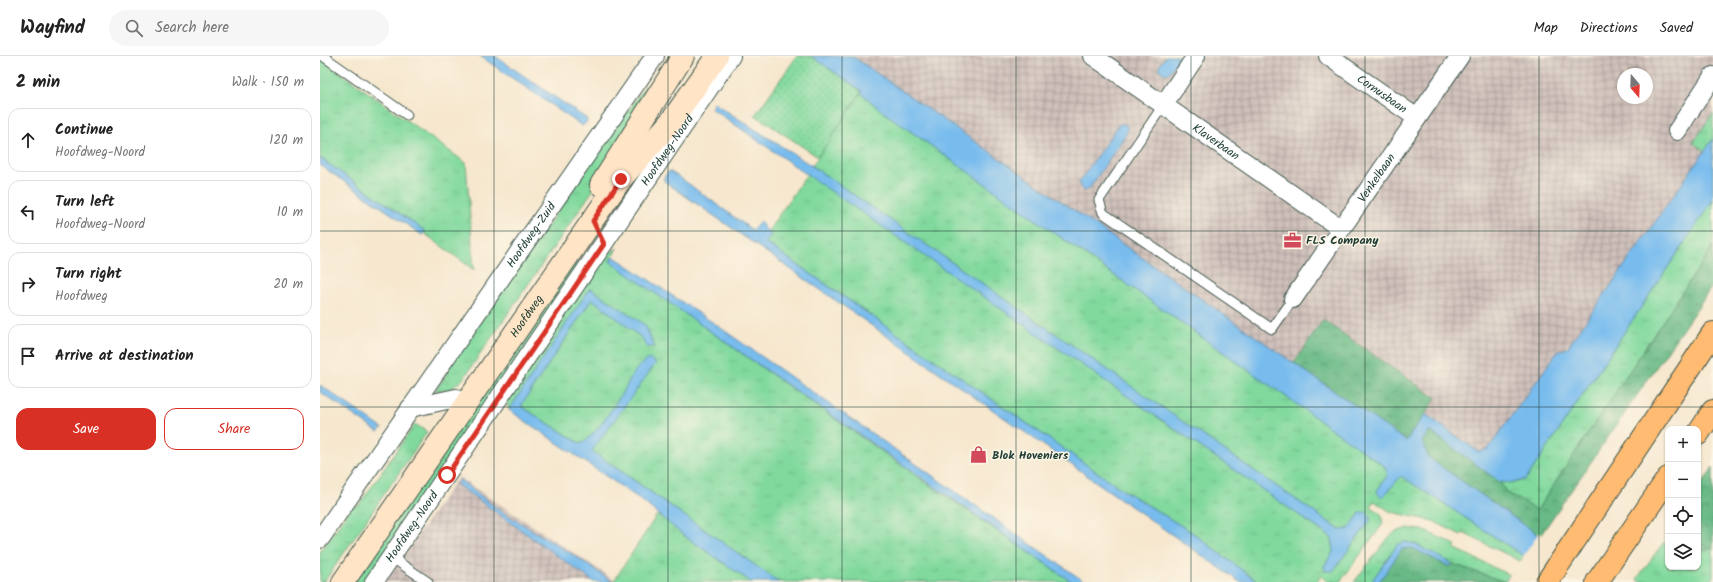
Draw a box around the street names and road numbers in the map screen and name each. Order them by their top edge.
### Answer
street label: Cornusbaan [1353,70,1411,118]
street label: Hoofdweg-Noord [636,110,699,190]
street label: Klaverbaan [1188,119,1243,165]
street label: Venkelbaan [1353,150,1400,207]
street label: Hoofdweg-Zuid [502,198,561,272]
street label: Hoofdweg [505,291,549,342]
street label: Hoofdweg-Noord [381,486,444,567]

